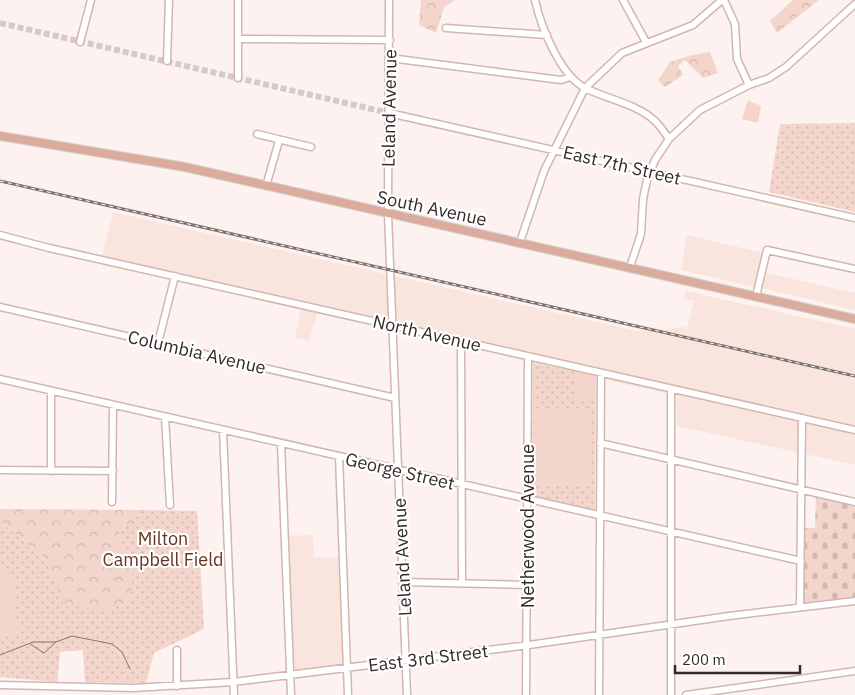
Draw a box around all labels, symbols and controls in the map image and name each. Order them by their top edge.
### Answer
street label: Leland Avenue [376,49,402,167]
street label: East 7th Street [561,140,683,190]
street label: South Avenue [375,185,489,231]
street label: North Avenue [371,309,483,357]
street label: Columbia Avenue [126,325,268,379]
street label: Netherwood Avenue [516,444,539,608]
street label: George Street [343,447,457,495]
street label: Leland Avenue [387,497,417,617]
park label: Milton Campbell Field [103,527,224,571]
street label: East 3rd Street [367,639,489,677]
scale bar [675,642,800,674]
text: 200 m [682,650,726,669]

